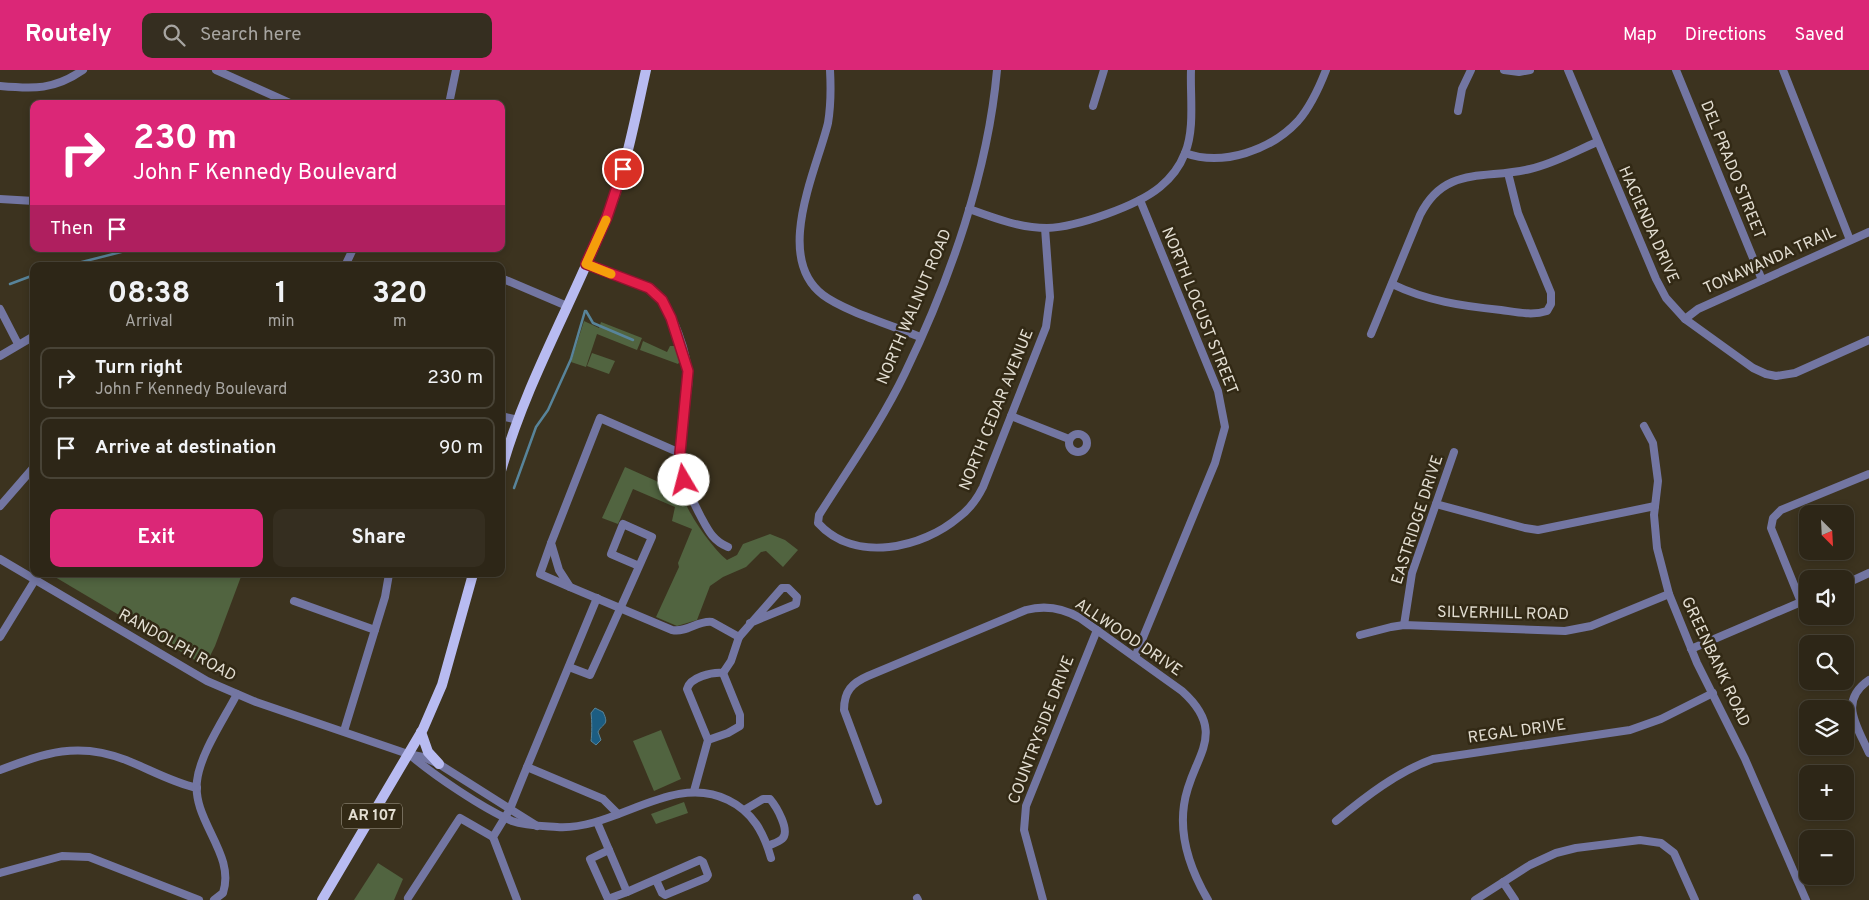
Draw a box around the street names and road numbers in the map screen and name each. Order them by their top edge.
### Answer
street label: DEL PRADO STREET [1695,98,1769,242]
street label: HACIENDA DRIVE [1613,163,1683,287]
street label: TONAWANDA TRAIL [1701,223,1839,299]
street label: NORTH LOCUST STREET [1156,224,1242,398]
street label: NORTH WALNUT ROAD [873,226,957,388]
street label: NORTH CEDAR AVENUE [955,326,1039,494]
street label: EASTRIDGE DRIVE [1388,453,1448,587]
street label: GREENBANK ROAD [1676,594,1754,730]
street label: ALLWOOD DRIVE [1071,595,1185,681]
street label: SILVERHILL ROAD [1437,603,1569,625]
street label: RANDOLPH ROAD [115,605,239,687]
street label: COUNTRYSIDE DRIVE [1004,653,1080,807]
street label: REGAL DRIVE [1467,715,1567,749]
road number: AR 107 [342,804,402,828]

